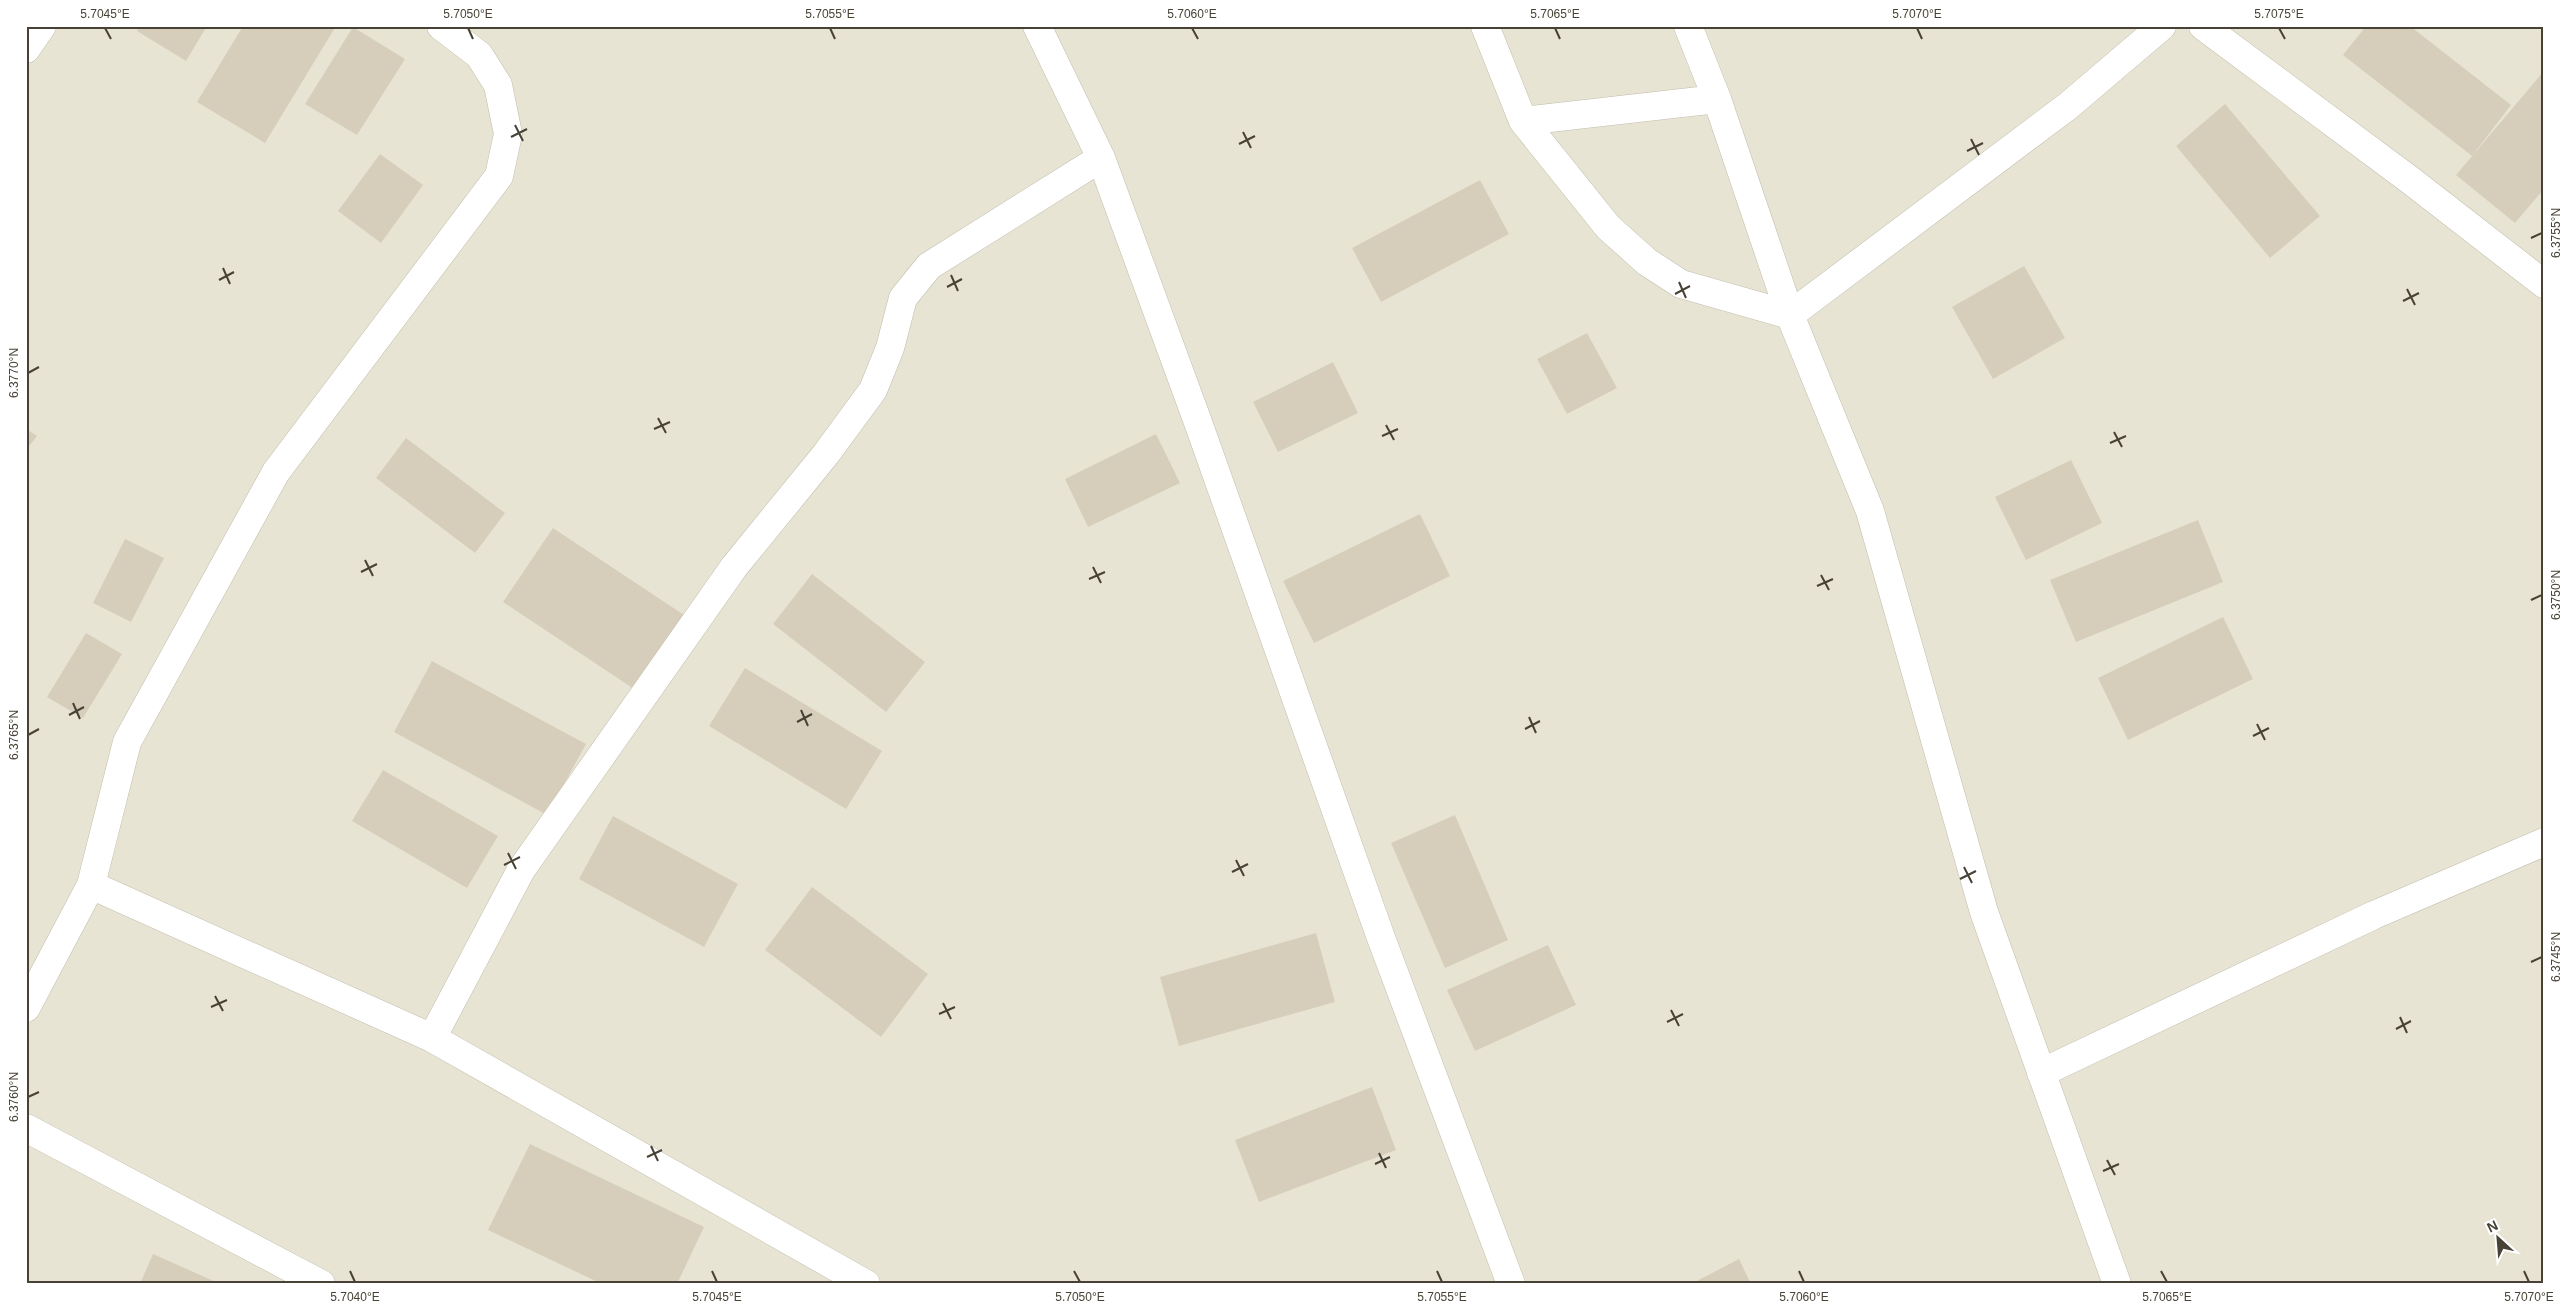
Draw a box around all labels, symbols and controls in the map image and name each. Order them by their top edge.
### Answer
text: 5.7045°E [80,7,130,21]
text: 5.7050°E [443,7,493,21]
text: 5.7055°E [805,7,855,21]
text: 5.7060°E [1167,7,1217,21]
text: 5.7065°E [1530,7,1580,21]
text: 5.7070°E [1892,7,1942,21]
text: 5.7075°E [2254,7,2304,21]
text: 6.3755°N [2549,208,2563,258]
text: 6.3770°N [7,348,21,398]
text: 6.3750°N [2549,570,2563,620]
text: 6.3765°N [7,710,21,760]
text: 6.3745°N [2549,932,2563,982]
text: 6.3760°N [7,1072,21,1122]
north arrow [2472,1212,2522,1262]
text: N [2484,1217,2500,1236]
text: 5.7040°E [330,1290,380,1304]
text: 5.7045°E [692,1290,742,1304]
text: 5.7050°E [1055,1290,1105,1304]
text: 5.7055°E [1417,1290,1467,1304]
text: 5.7060°E [1779,1290,1829,1304]
text: 5.7065°E [2142,1290,2192,1304]
text: 5.7070°E [2504,1290,2554,1304]

